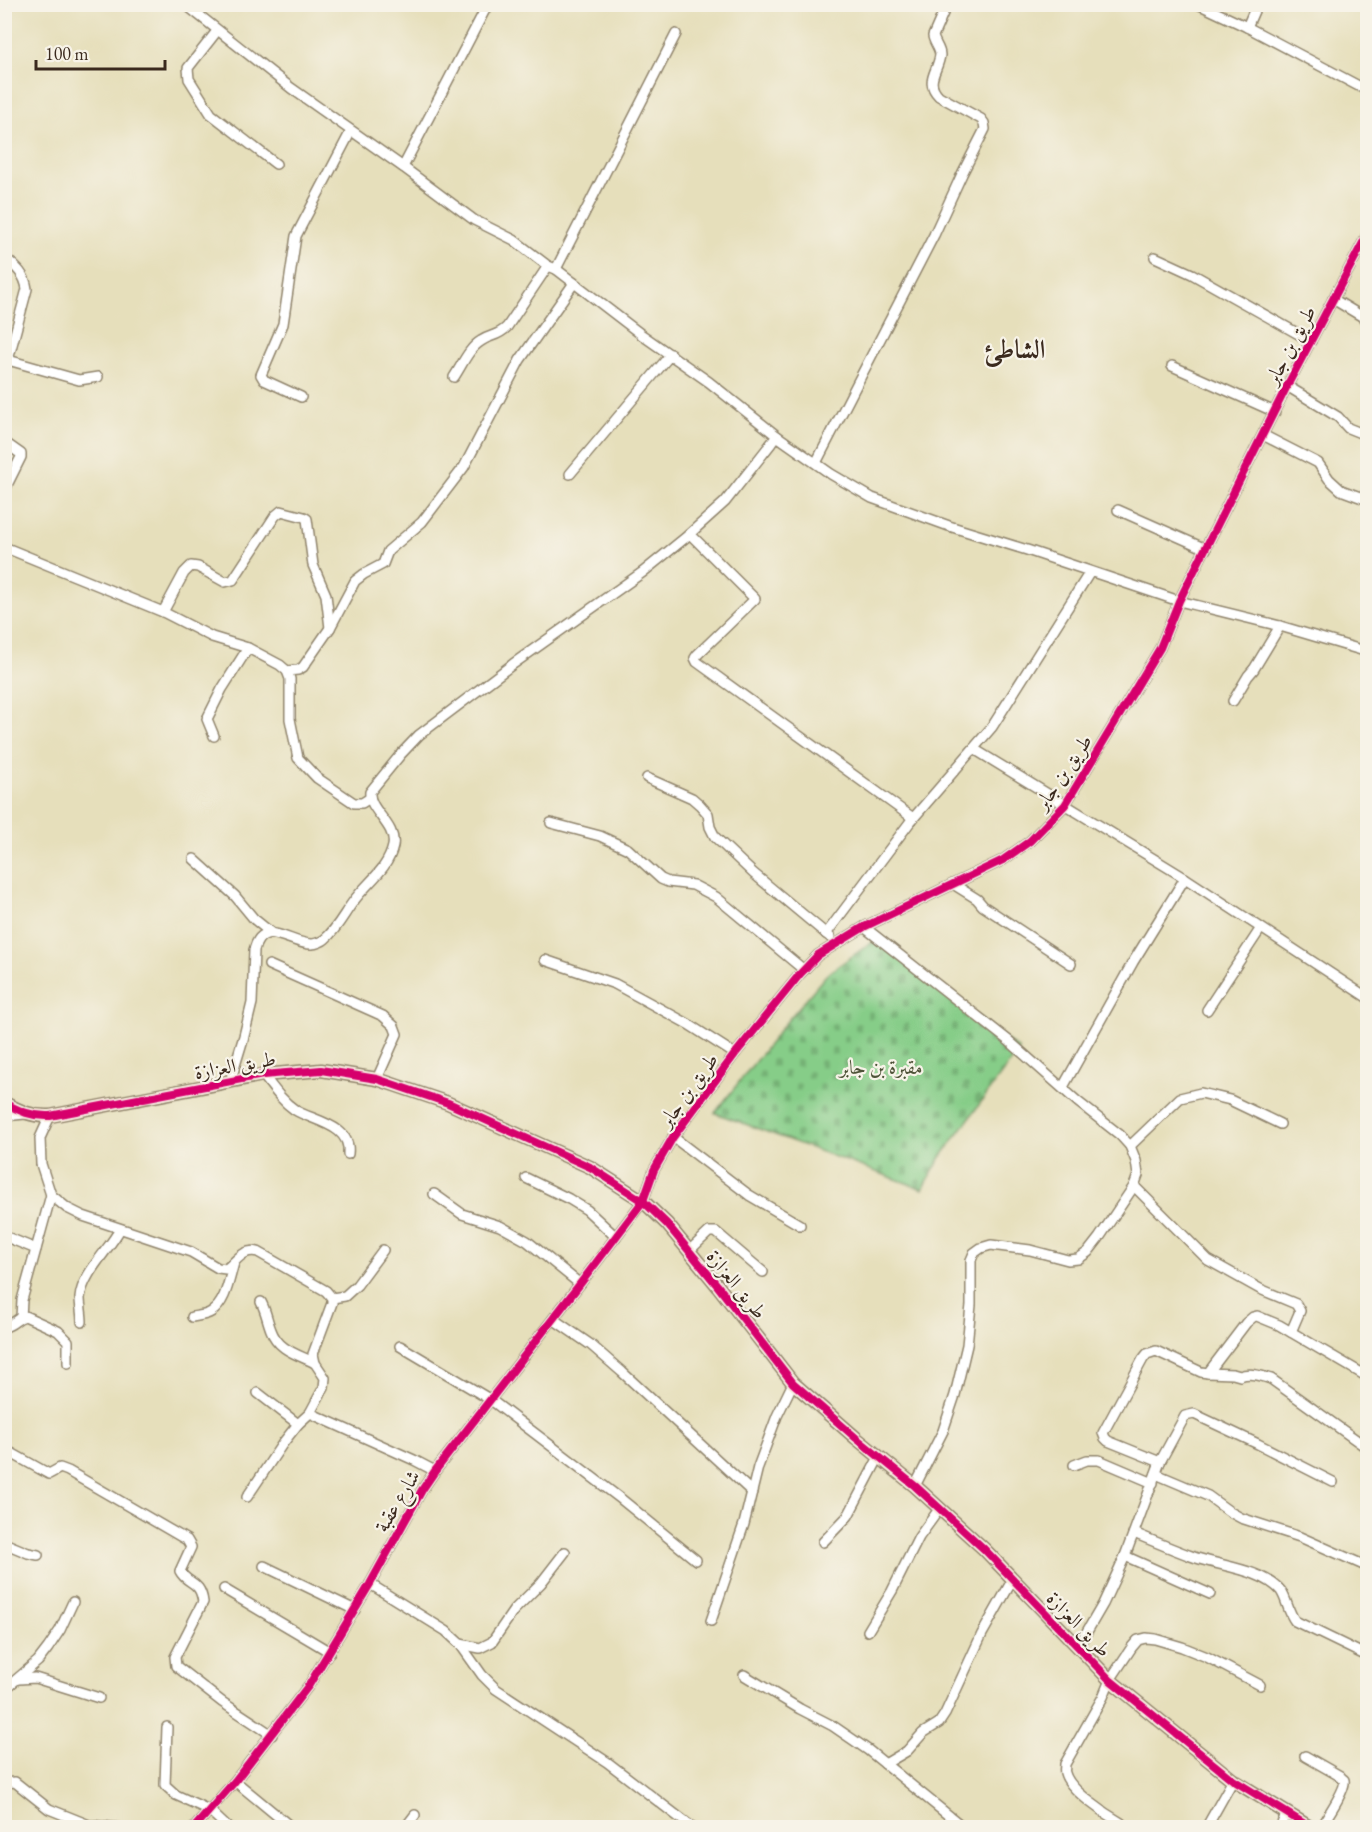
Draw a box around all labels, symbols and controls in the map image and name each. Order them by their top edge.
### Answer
scale bar [36,33,165,71]
text: 100 m [45,42,89,65]
street label: طريق بن جابر [1257,301,1322,391]
district label: الشاطئ [985,332,1045,367]
street label: طريق بن جابر [1027,729,1098,816]
street label: طريق العزازة [192,1045,278,1085]
street label: طريق بن جابر [651,1048,724,1134]
park label: مقبرة بن جابر [838,1054,922,1080]
street label: طريق العزازة [701,1244,773,1324]
street label: شارع عقبة [368,1465,430,1540]
street label: طريق العزازة [1041,1585,1117,1663]

